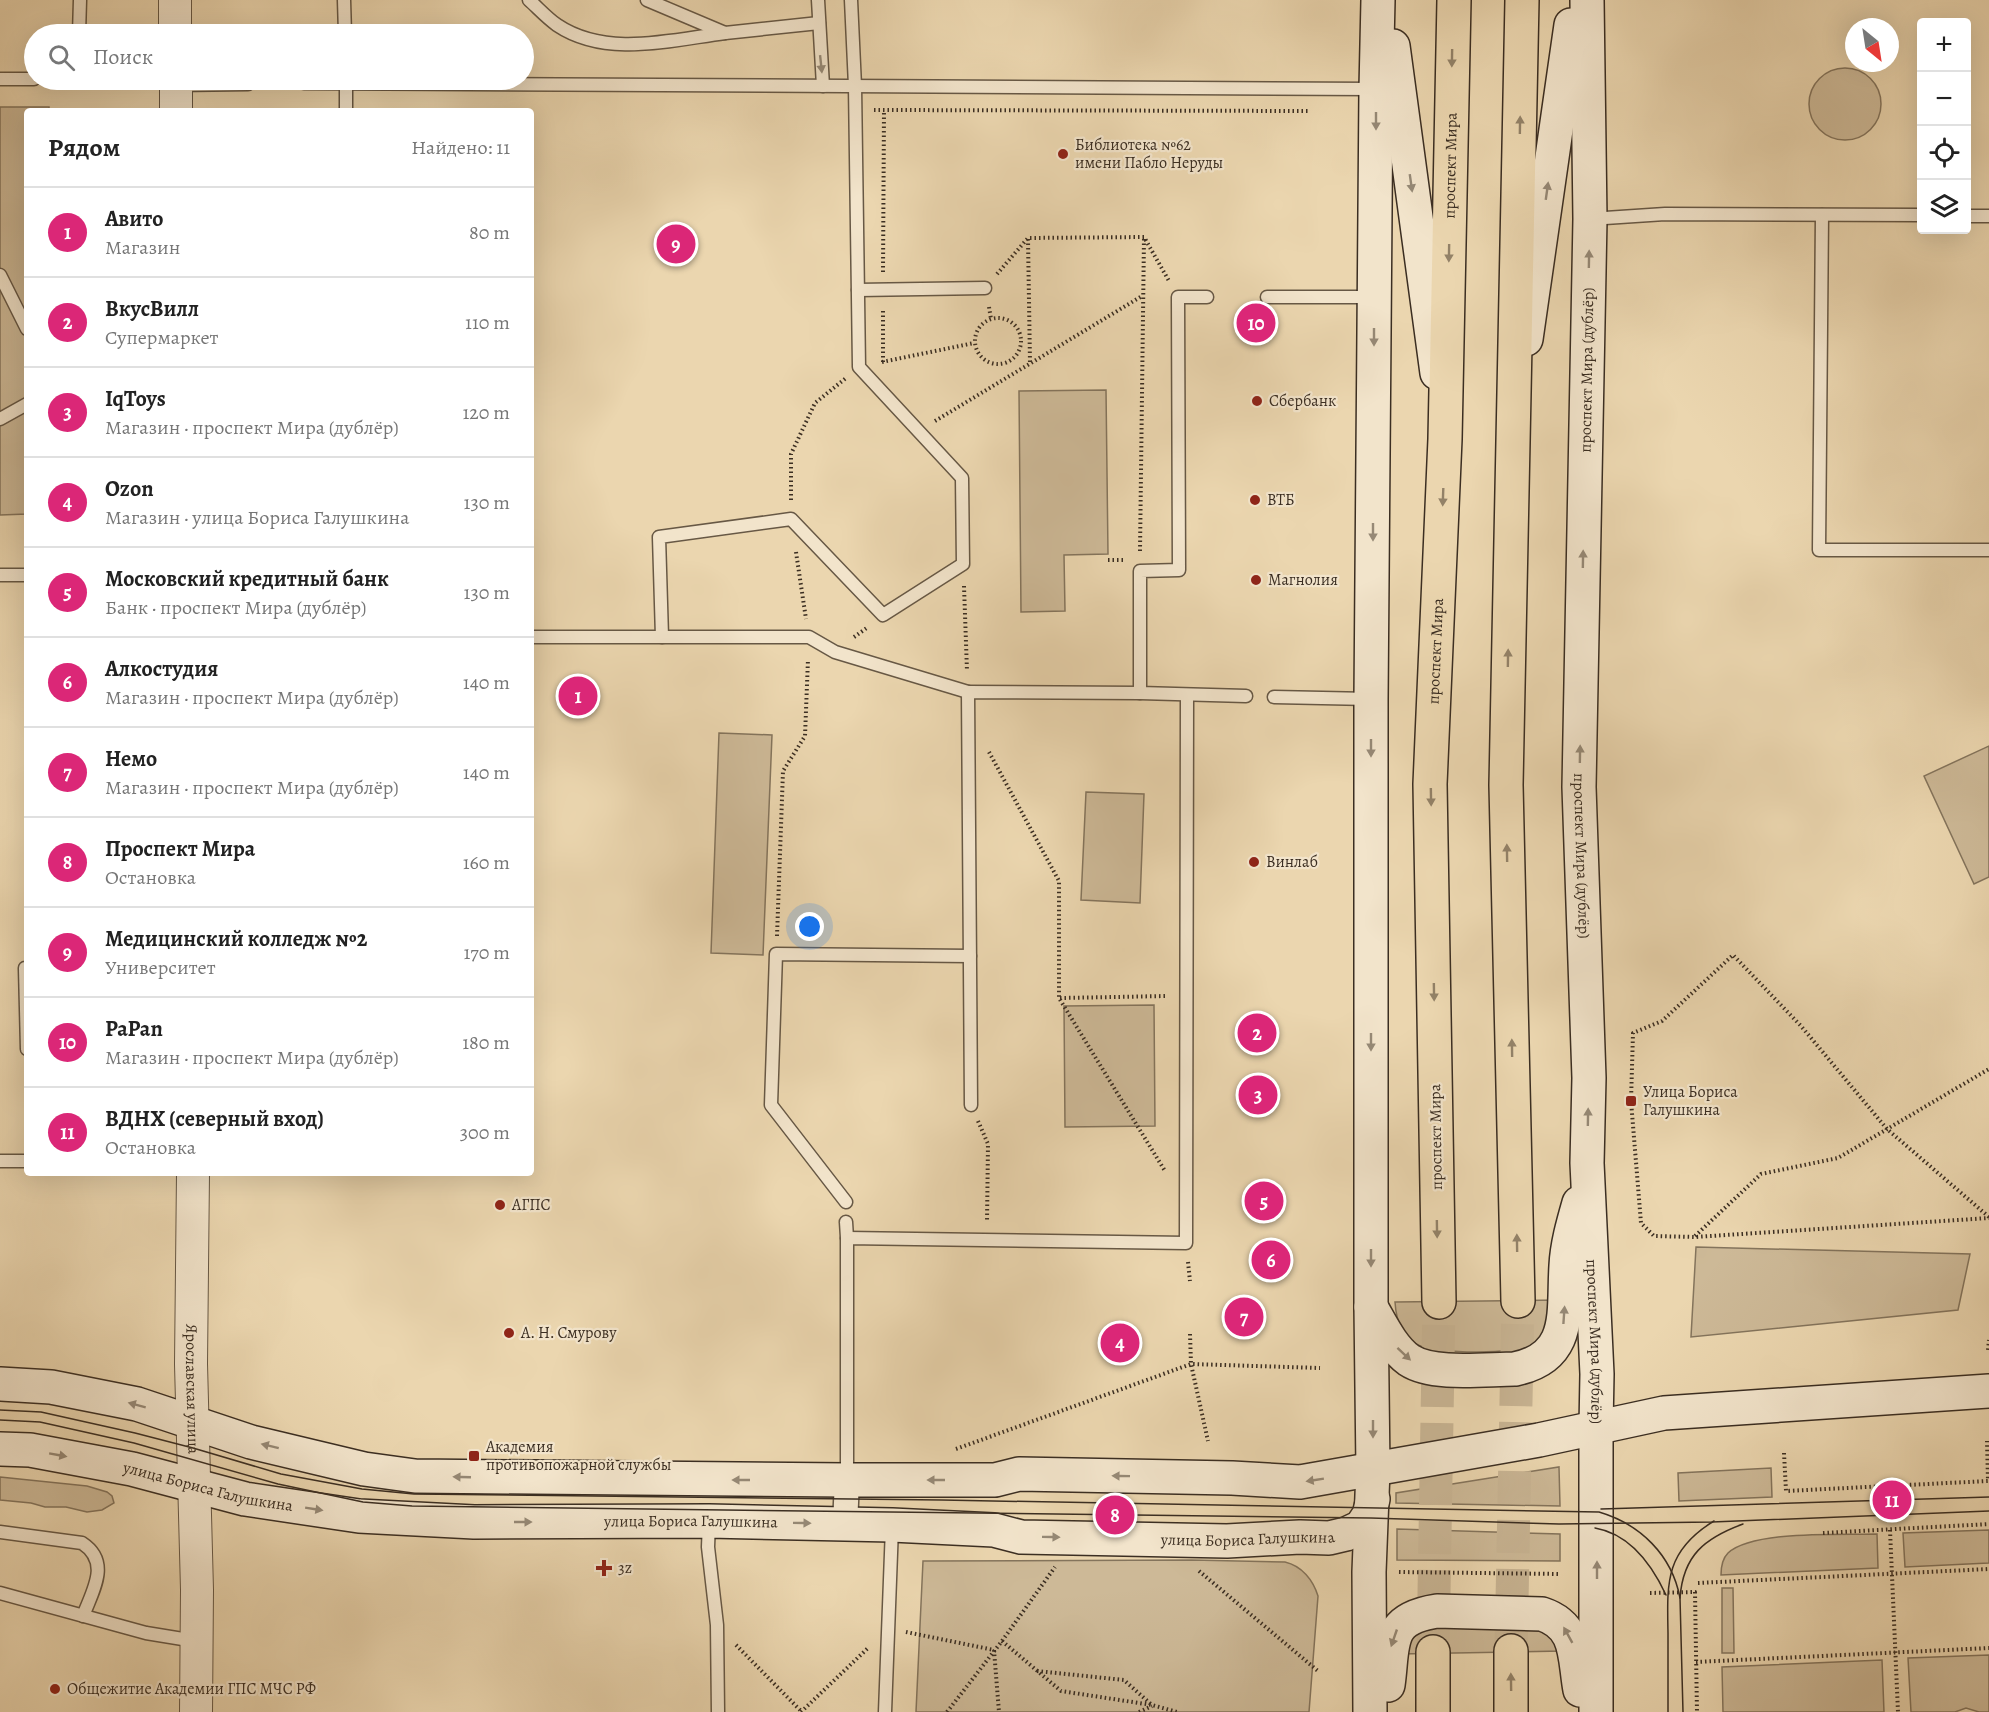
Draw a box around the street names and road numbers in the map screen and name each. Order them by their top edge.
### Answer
street label: проспект Мира [1439,112,1463,219]
street label: проспект Мира (дублёр) [1575,287,1599,453]
street label: проспект Мира [1422,597,1449,705]
street label: проспект Мира (дублёр) [1568,773,1595,939]
street label: проспект Мира [1424,1083,1448,1190]
street label: проспект Мира (дублёр) [1581,1258,1608,1424]
street label: Ярославская улица [180,1324,204,1455]
street label: улица Бориса Галушкина [120,1456,295,1517]
street label: улица Бориса Галушкина [603,1510,779,1534]
street label: улица Бориса Галушкина [1160,1526,1338,1552]

